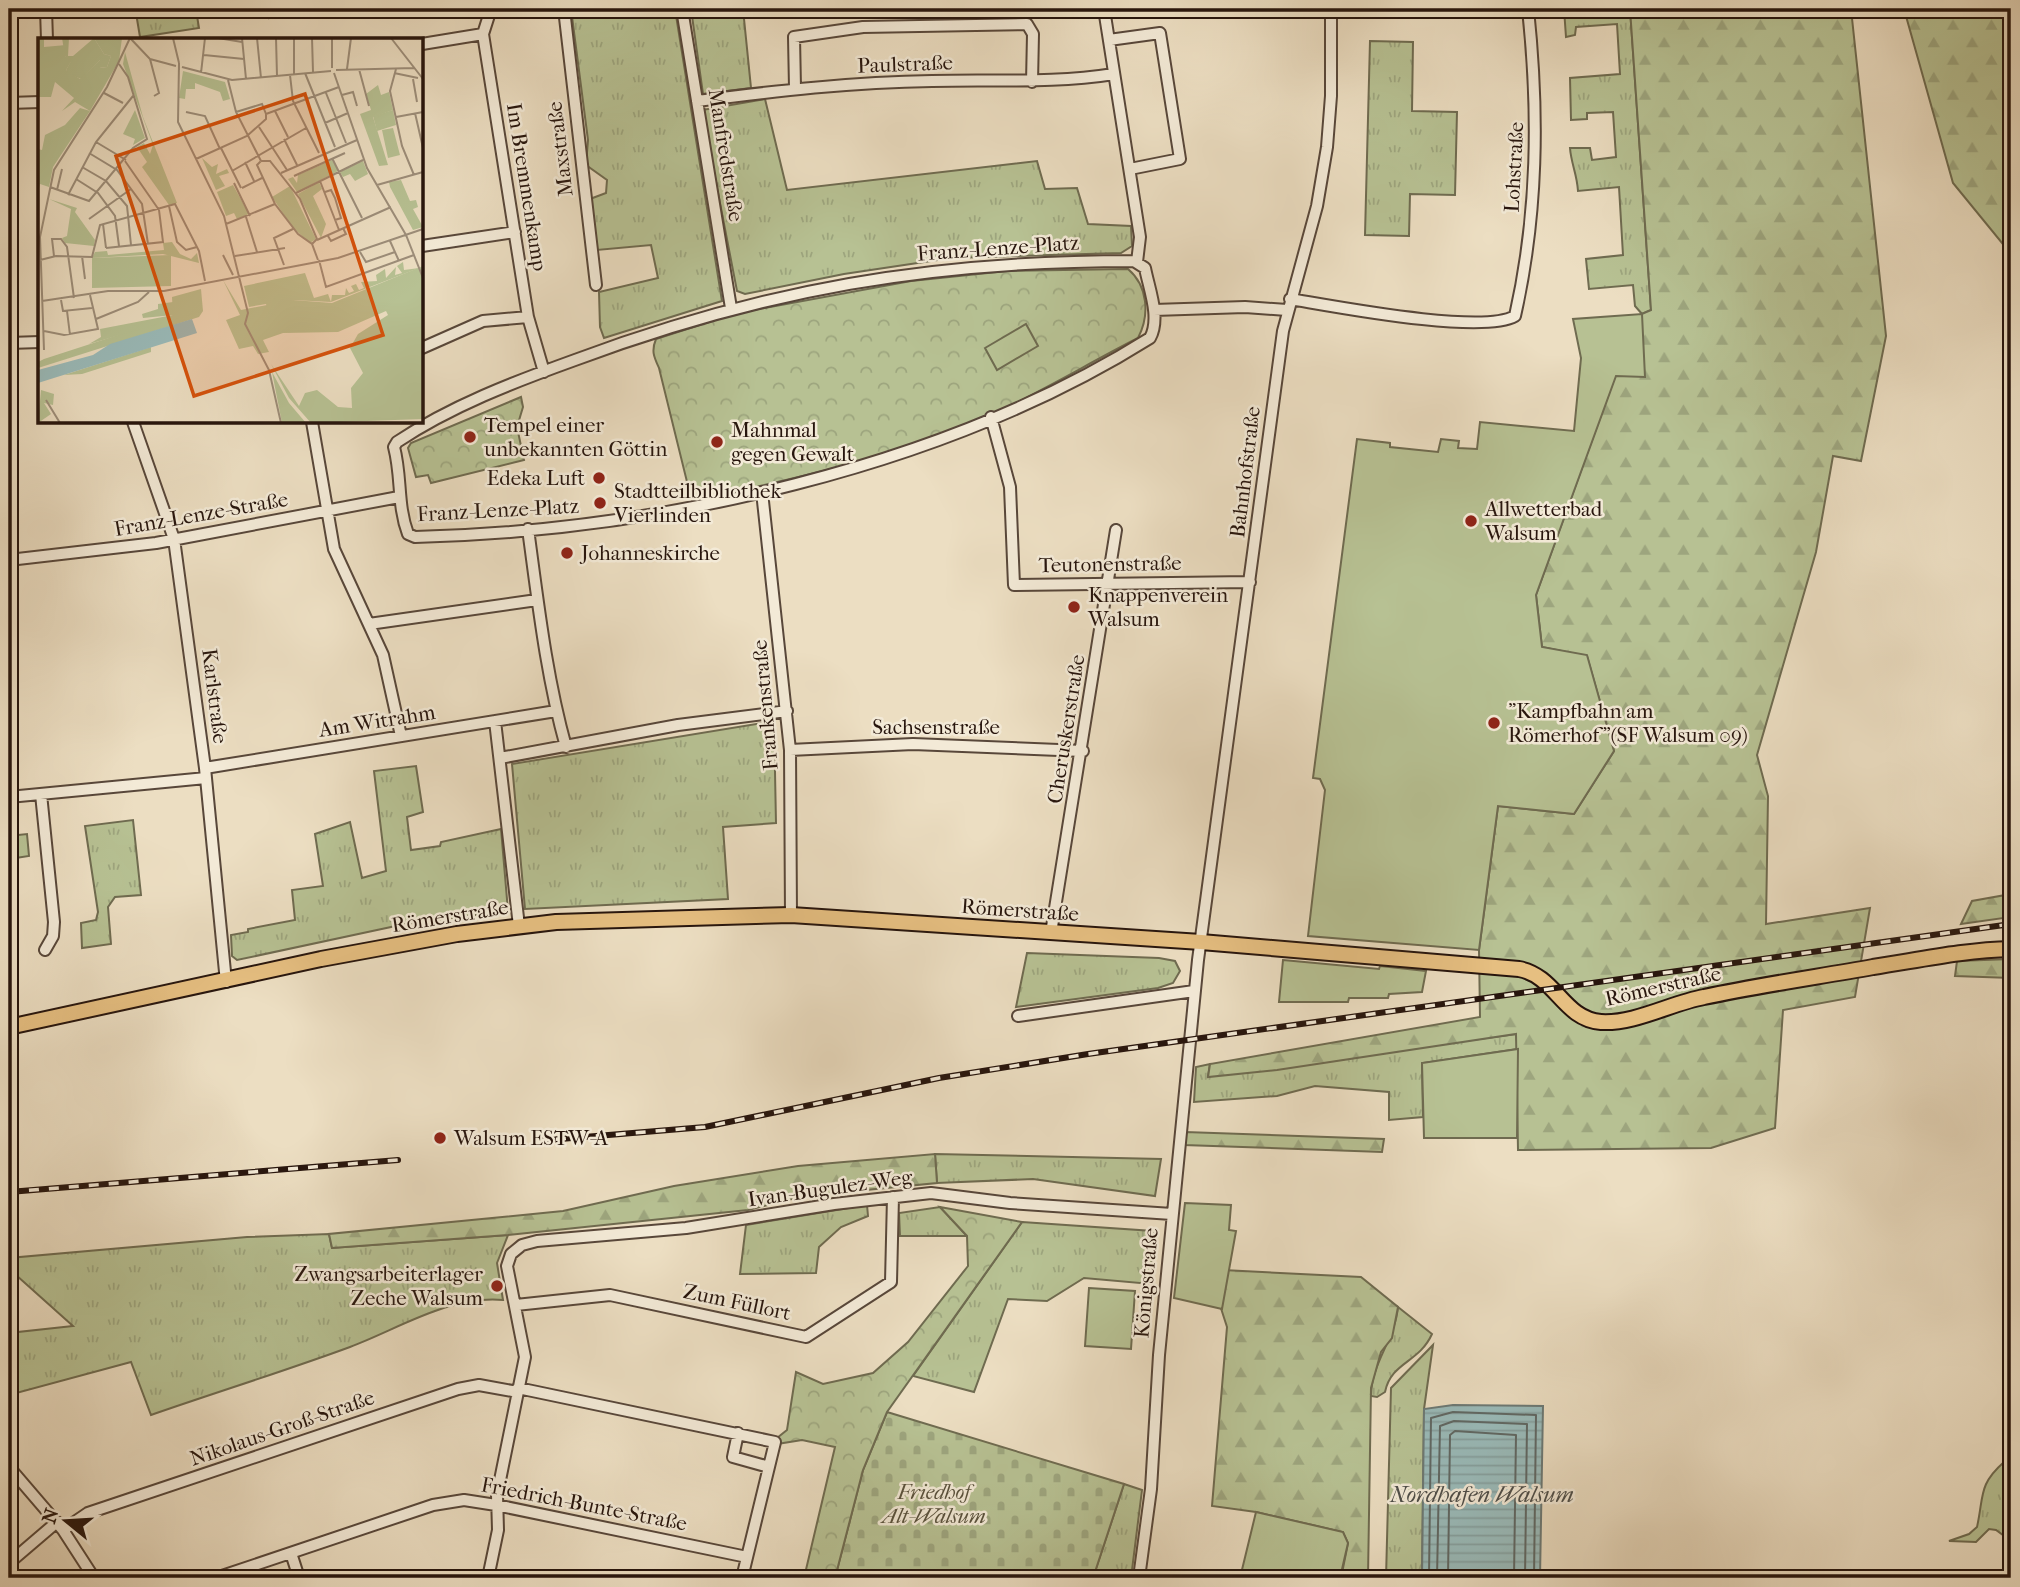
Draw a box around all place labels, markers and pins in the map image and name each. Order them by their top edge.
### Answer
place label: Tempel einer unbekannten Göttin [483,413,667,461]
place label: Mahnmal gegen Gewalt [731,418,855,466]
marker: Tempel einer unbekannten Göttin [462,429,478,445]
marker: Mahnmal gegen Gewalt [709,434,725,450]
place label: Edeka Luft [487,466,585,490]
marker: Edeka Luft [591,470,607,486]
place label: Stadtteilbibliothek Vierlinden [613,479,781,527]
marker: Stadtteilbibliothek Vierlinden [592,495,608,511]
place label: Allwetterbad Walsum [1484,497,1603,545]
marker: Allwetterbad Walsum [1463,513,1479,529]
place label: Johanneskirche [579,541,720,565]
marker: Johanneskirche [559,545,575,561]
place label: Knappenverein Walsum [1087,583,1228,631]
marker: Knappenverein Walsum [1066,599,1082,615]
place label: "Kampfbahn am Römerhof"(SF Walsum 09) [1508,699,1748,747]
marker: "Kampfbahn am Römerhof"(SF Walsum 09) [1486,715,1502,731]
place label: Walsum ESTW-A [453,1126,608,1150]
marker: Walsum ESTW-A [432,1130,448,1146]
place label: Zwangsarbeiterlager Zeche Walsum [294,1262,484,1310]
marker: Zwangsarbeiterlager Zeche Walsum [489,1278,505,1294]

